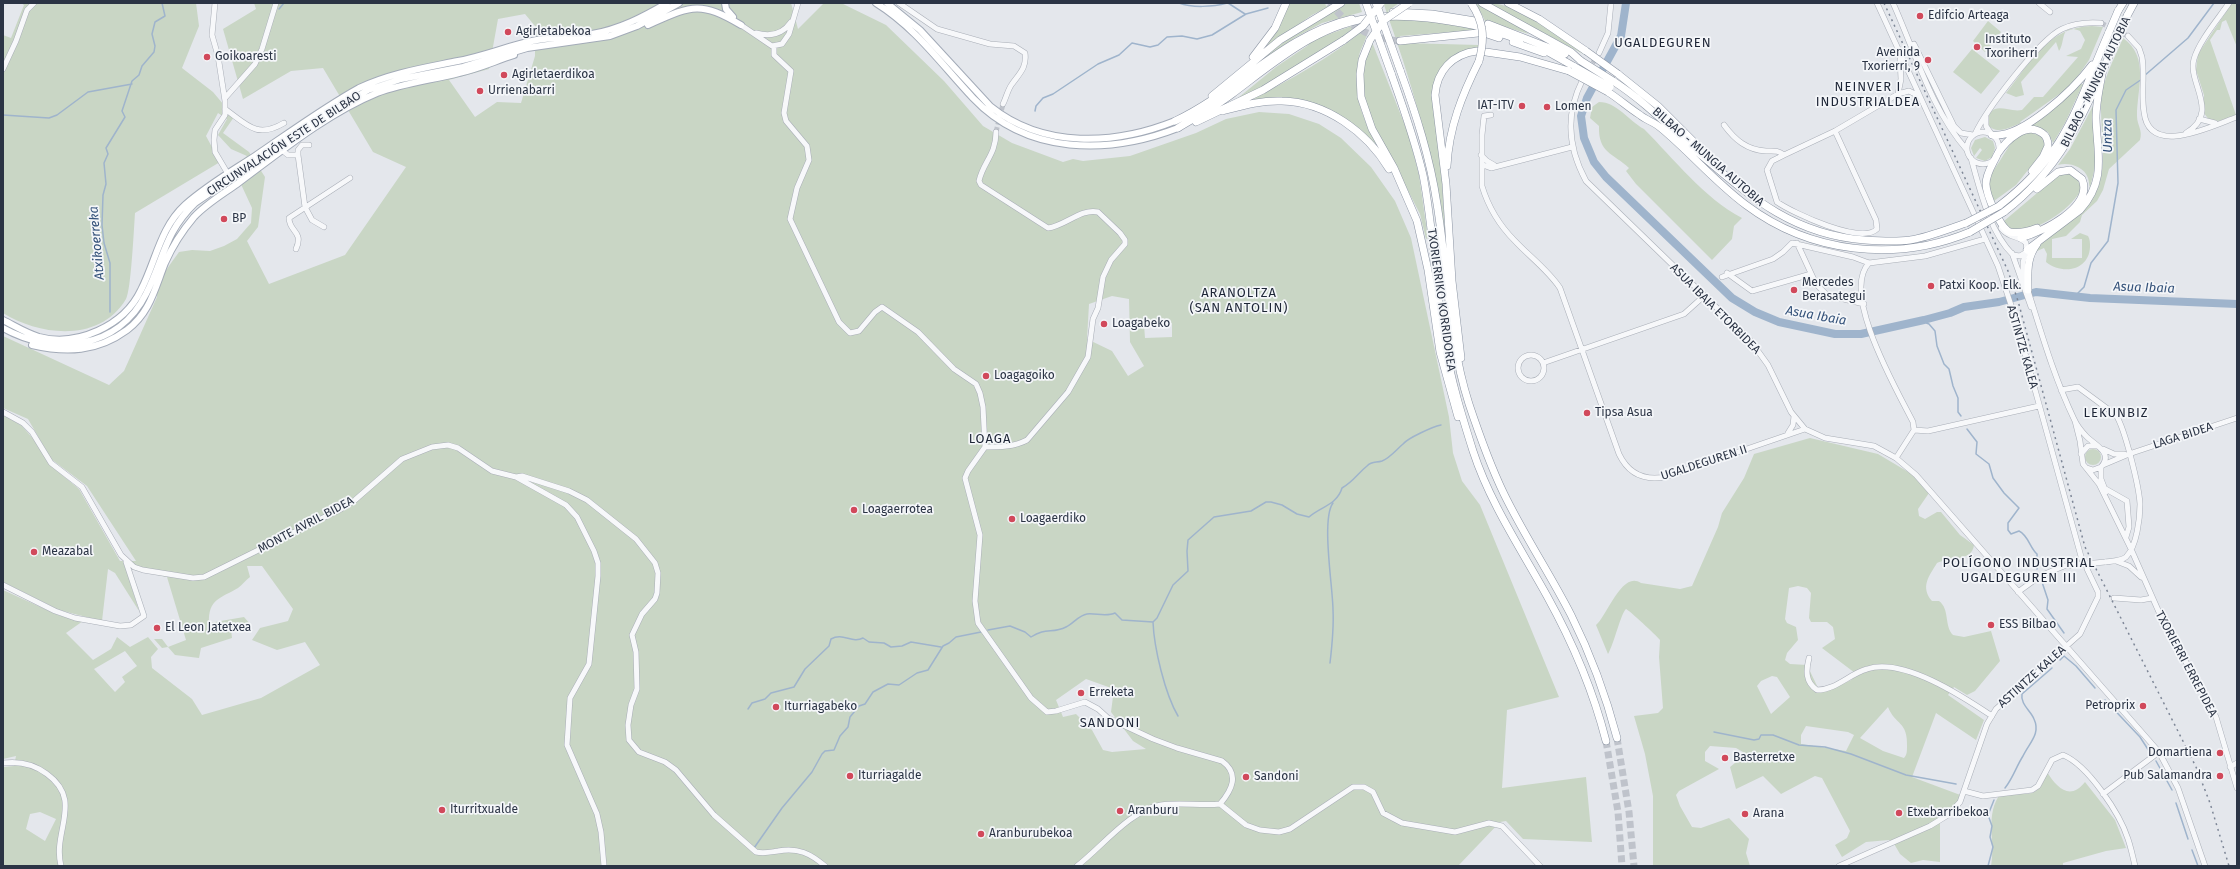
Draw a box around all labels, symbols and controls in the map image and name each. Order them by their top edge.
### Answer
place label: Edifcio Arteaga [1928,9,2009,23]
marker: Edifcio Arteaga [1915,11,1925,21]
street label: BILBAO - MUNGIA AUTOBIA [2058,14,2134,150]
place label: Agirletabekoa [516,25,591,39]
marker: Agirletabekoa [503,27,513,37]
place label: Instituto Txoriherri [1985,33,2038,61]
district label: UGALDEGUREN [1614,35,1712,51]
marker: Instituto Txoriherri [1972,42,1982,52]
place label: Avenida Txorierri, 9 [1862,46,1920,74]
place label: Goikoaresti [215,50,277,64]
marker: Goikoaresti [202,52,212,62]
marker: Avenida Txorierri, 9 [1923,55,1933,65]
place label: Agirletaerdikoa [512,68,595,82]
marker: Agirletaerdikoa [499,70,509,80]
district label: NEINVER I INDUSTRIALDEA [1816,79,1920,110]
place label: Urrienabarri [488,84,555,98]
marker: Urrienabarri [475,86,485,96]
street label: CIRCUNVALACIÓN ESTE DE BILBAO [204,89,364,199]
place label: IAT-ITV [1477,99,1514,113]
place label: Lomen [1555,100,1592,114]
marker: IAT-ITV [1517,101,1527,111]
marker: Lomen [1542,102,1552,112]
street label: BILBAO - MUNGIA AUTOBIA [1649,105,1767,209]
water label: Untza [2100,119,2116,153]
water label: Atxikoerreka [86,206,108,280]
place label: BP [232,212,246,226]
marker: BP [219,214,229,224]
street label: TXORIERRIKO KORRIDOREA [1424,228,1458,372]
street label: ASUA IBAIA ETORBIDEA [1667,261,1763,357]
place label: Mercedes Berasategui [1802,276,1866,304]
place label: Patxi Koop. Elk. [1939,279,2021,293]
water label: Asua Ibaia [2113,279,2175,297]
marker: Patxi Koop. Elk. [1926,281,1936,291]
district label: ARANOLTZA (SAN ANTOLIN) [1190,285,1288,316]
marker: Mercedes Berasategui [1789,285,1799,295]
water label: Asua Ibaia [1784,303,1848,329]
street label: ASTINTZE KALEA [2003,304,2041,390]
place label: Loagabeko [1112,317,1170,331]
marker: Loagabeko [1099,319,1109,329]
place label: Loagagoiko [994,369,1055,383]
marker: Loagagoiko [981,371,991,381]
district label: LEKUNBIZ [2083,405,2149,421]
place label: Tipsa Asua [1595,406,1653,420]
marker: Tipsa Asua [1582,408,1592,418]
street label: LAGA BIDEA [2151,420,2215,452]
district label: LOAGA [969,431,1011,447]
street label: UGALDEGUREN II [1659,442,1749,484]
street label: MONTE AVRIL BIDEA [256,494,356,556]
place label: Loagaerrotea [862,503,933,517]
marker: Loagaerrotea [849,505,859,515]
place label: Loagaerdiko [1020,512,1086,526]
marker: Loagaerdiko [1007,514,1017,524]
place label: Meazabal [42,545,93,559]
marker: Meazabal [29,547,39,557]
district label: POLÍGONO INDUSTRIAL UGALDEGUREN III [1942,555,2096,586]
street label: TXORIERRI ERREPIDEA [2152,608,2220,720]
place label: ESS Bilbao [1999,618,2056,632]
marker: ESS Bilbao [1986,620,1996,630]
place label: El Leon Jatetxea [165,621,251,635]
marker: El Leon Jatetxea [152,623,162,633]
street label: ASTINTZE KALEA [1995,643,2069,711]
place label: Erreketa [1089,686,1134,700]
marker: Erreketa [1076,688,1086,698]
place label: Petroprix [2085,699,2135,713]
place label: Iturriagabeko [784,700,857,714]
marker: Petroprix [2138,701,2148,711]
marker: Iturriagabeko [771,702,781,712]
district label: SANDONI [1080,715,1140,731]
place label: Domartiena [2148,746,2212,760]
marker: Domartiena [2215,748,2225,758]
place label: Basterretxe [1733,751,1795,765]
marker: Basterretxe [1720,753,1730,763]
place label: Iturriagalde [858,769,922,783]
place label: Pub Salamandra [2123,769,2212,783]
place label: Sandoni [1254,770,1299,784]
marker: Iturriagalde [845,771,855,781]
marker: Pub Salamandra [2215,771,2225,781]
marker: Sandoni [1241,772,1251,782]
place label: Iturritxualde [450,803,518,817]
place label: Aranburu [1128,804,1178,818]
marker: Iturritxualde [437,805,447,815]
marker: Aranburu [1115,806,1125,816]
place label: Etxebarribekoa [1907,806,1989,820]
place label: Arana [1753,807,1784,821]
marker: Etxebarribekoa [1894,808,1904,818]
marker: Arana [1740,809,1750,819]
place label: Aranburubekoa [989,827,1072,841]
marker: Aranburubekoa [976,829,986,839]

